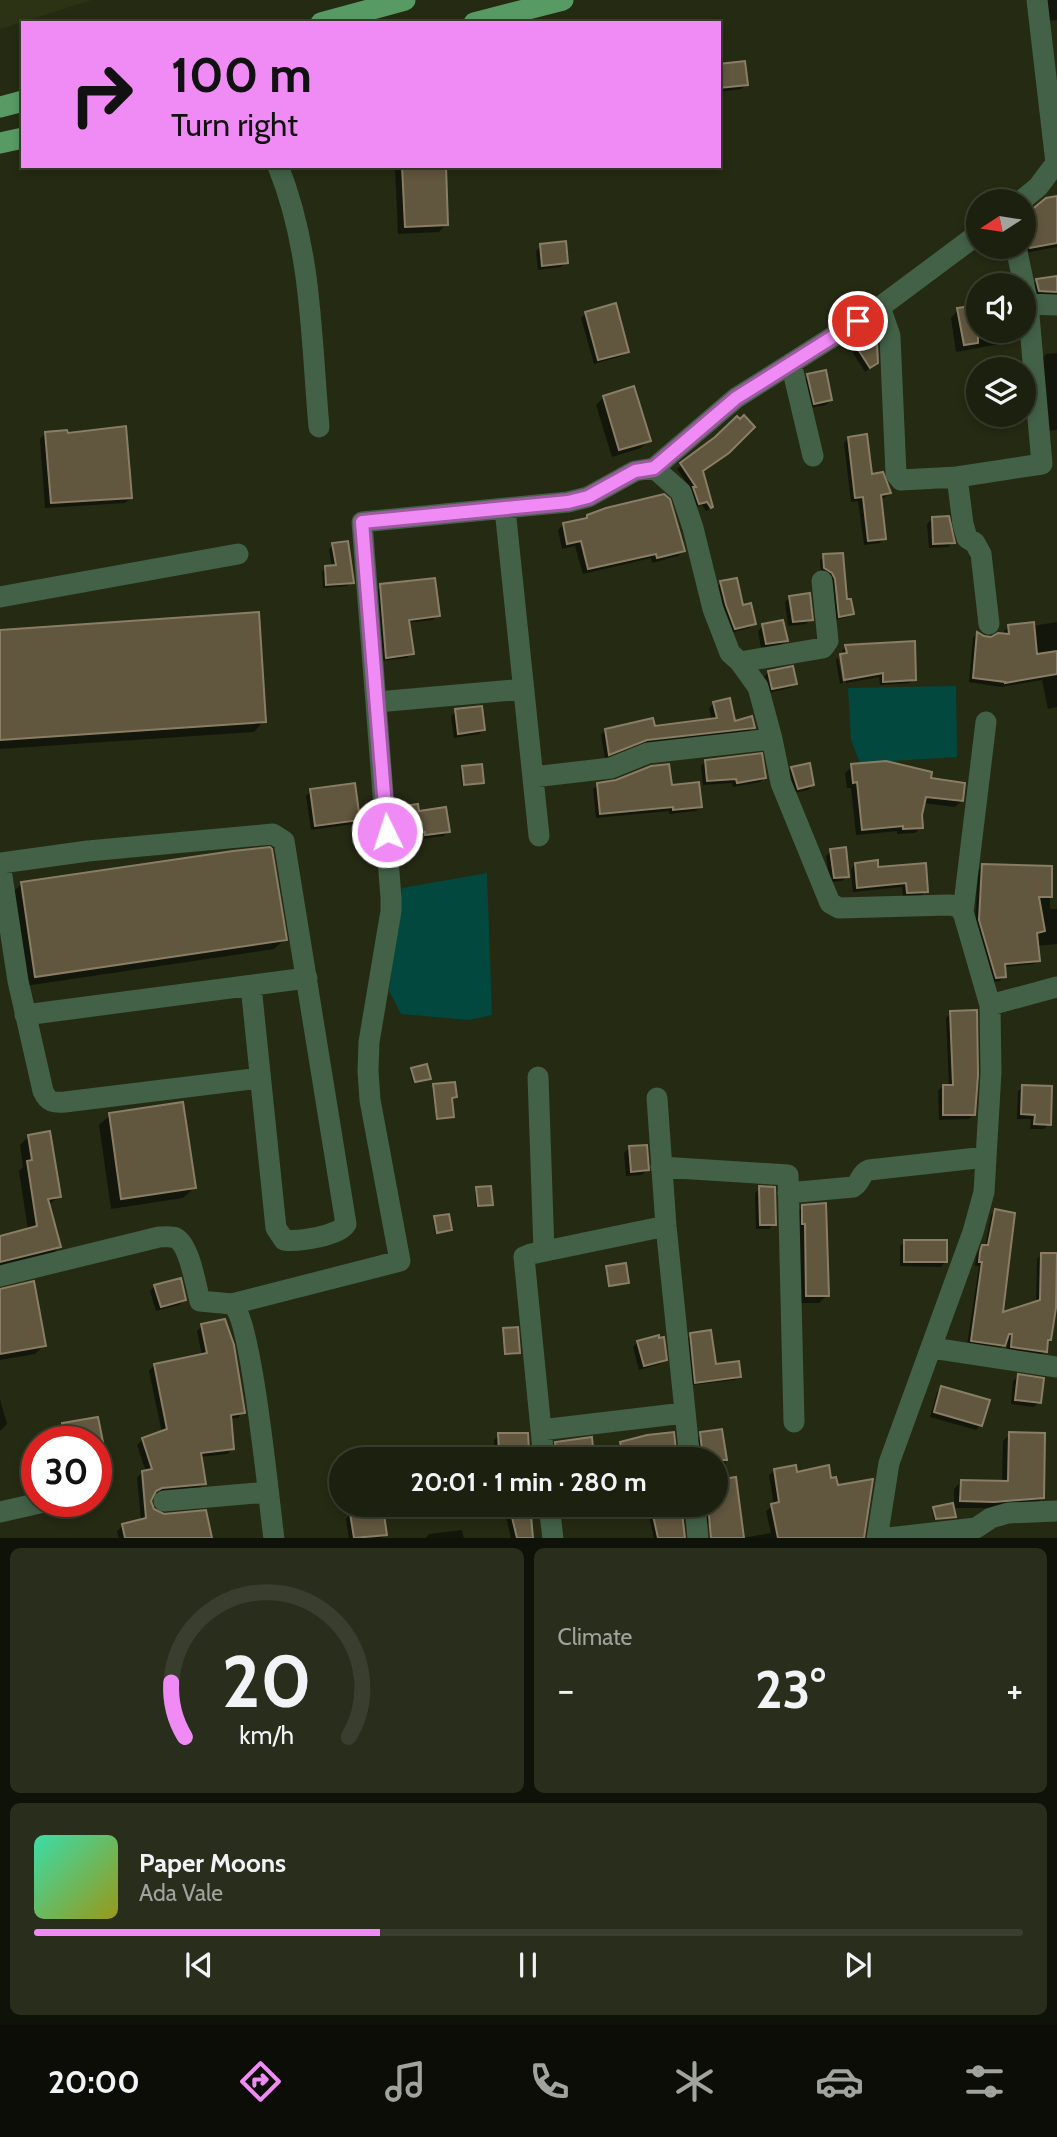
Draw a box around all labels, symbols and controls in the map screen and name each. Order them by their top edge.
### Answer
text: 100 m [171,45,312,104]
icon: right [56,49,147,140]
text: Turn right [171,105,298,144]
north arrow [966,189,1036,259]
map controls [966,189,1036,427]
button: sound [966,273,1036,343]
pin [828,291,888,351]
icon: arrive [839,302,877,340]
button: layers [966,357,1036,427]
position arrow [350,795,424,869]
speed limit sign: 30 [21,1426,112,1517]
text: 20:01 · 1 min · 280 m [410,1466,647,1498]
text: Climate [558,1623,632,1651]
text: 20 [222,1637,312,1725]
text: 23° [755,1658,826,1721]
text: − [558,1666,574,1713]
text: + [1006,1666,1023,1713]
text: km/h [239,1719,294,1749]
text: Paper Moons [139,1847,286,1879]
text: Ada Vale [139,1879,223,1907]
icon: previous [180,1946,218,1984]
icon: pause [509,1946,547,1984]
icon: next [839,1946,877,1984]
icon: directions [236,2057,285,2106]
icon: music [381,2057,430,2106]
icon: phone [525,2057,574,2106]
icon: climate [670,2057,719,2106]
icon: car [815,2057,864,2106]
icon: filters [960,2057,1009,2106]
text: 20:00 [48,2062,140,2101]

